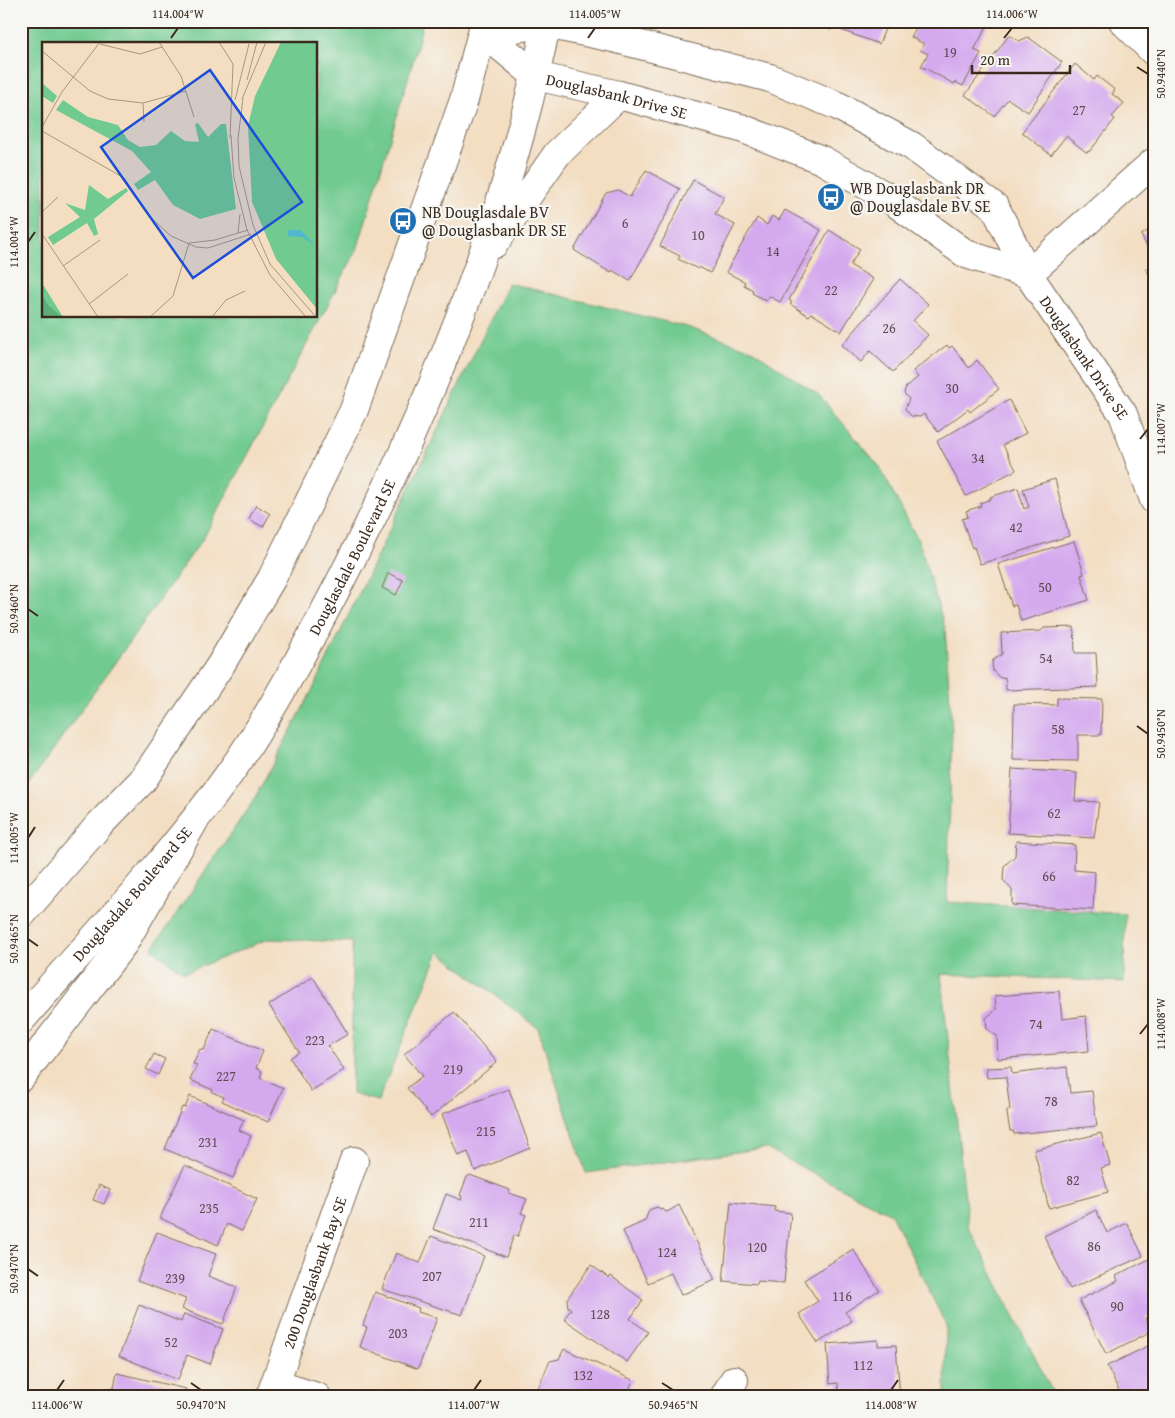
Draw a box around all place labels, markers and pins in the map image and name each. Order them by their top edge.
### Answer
place label: WB Douglasbank DR @ Douglasdale BV SE [850,176,990,218]
bus stop icon: WB Douglasbank DR @ Douglasdale BV SE [816,182,846,212]
place label: NB Douglasdale BV @ Douglasbank DR SE [422,200,567,242]
bus stop icon: NB Douglasdale BV @ Douglasbank DR SE [388,206,418,236]

